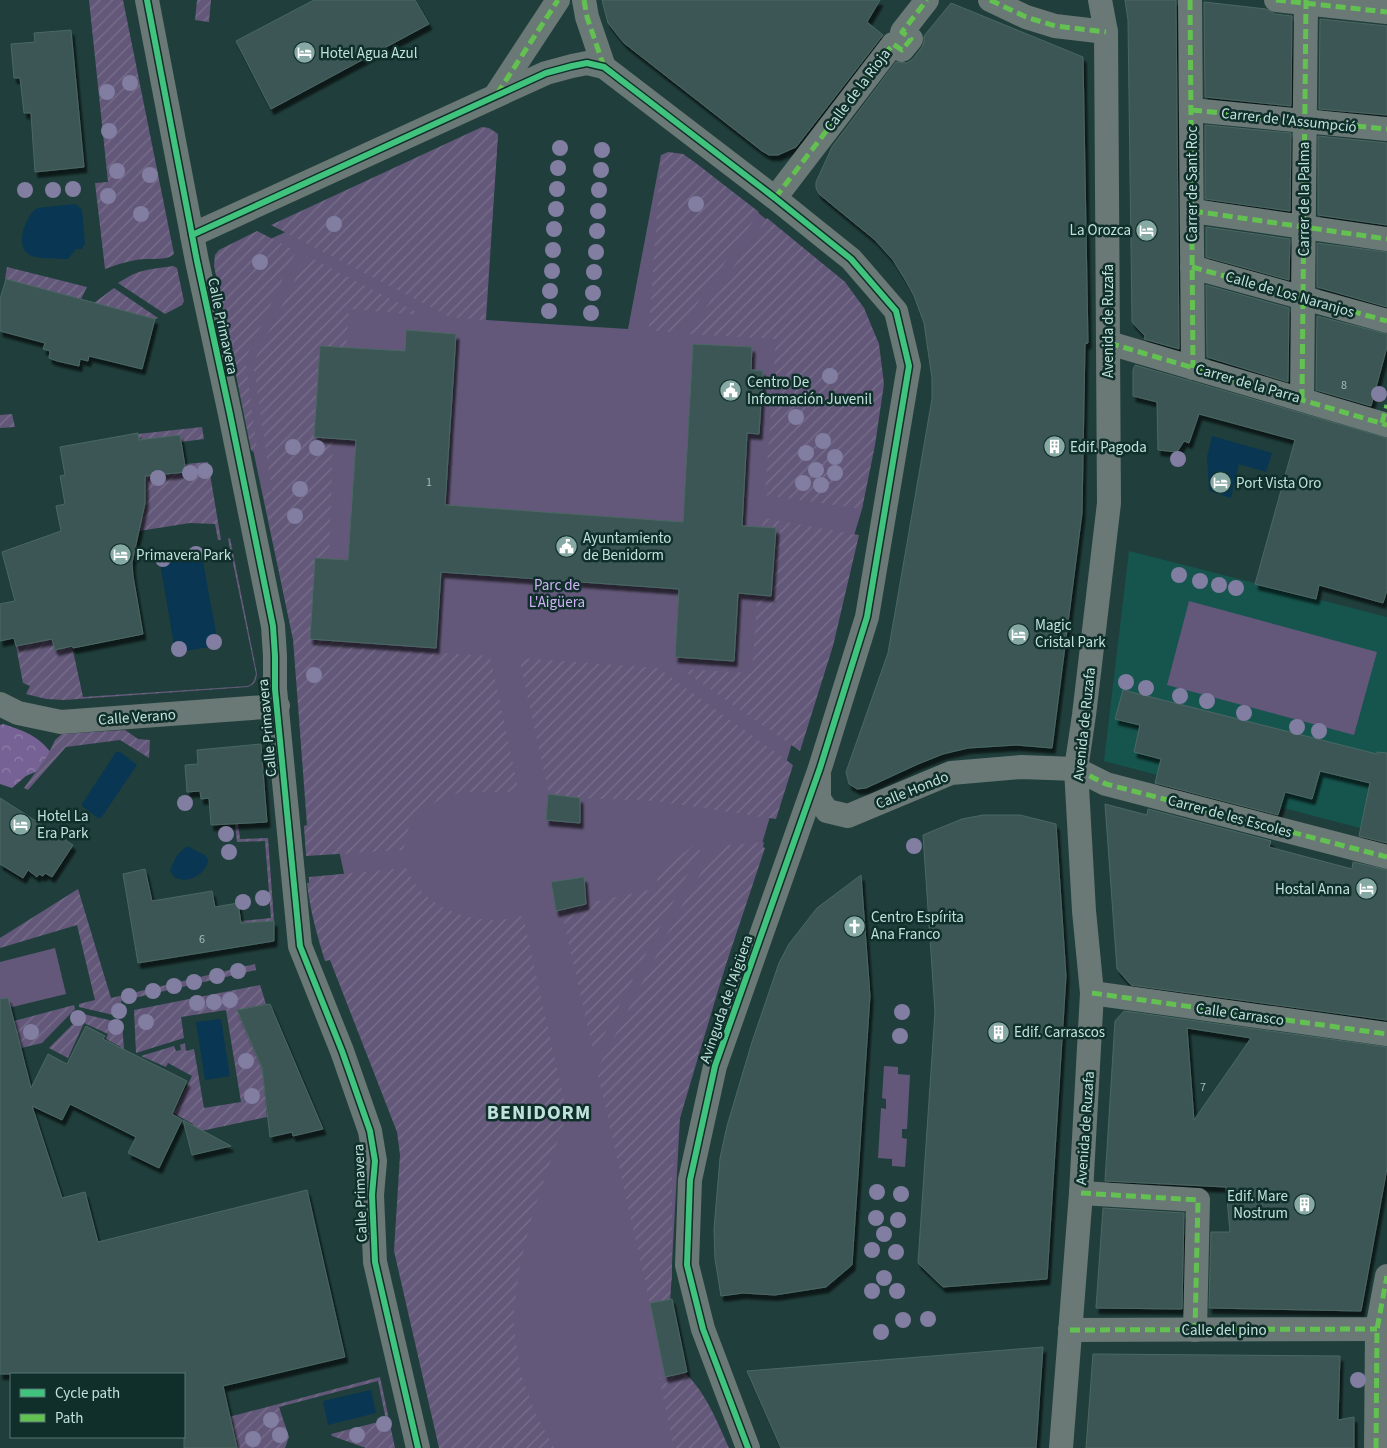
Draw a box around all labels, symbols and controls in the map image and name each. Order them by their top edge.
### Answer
hotel icon: Hotel Agua Azul [292,41,316,65]
place label: Hotel Agua Azul [320,43,418,64]
street label: Calle de la Rioja [819,44,896,136]
street label: Carrer de l'Assumpció [1220,103,1358,138]
street label: Carrer de Sant Roc [1182,126,1203,242]
street label: Carrer de la Palma [1294,142,1315,256]
hotel icon: La Orozca [1135,218,1159,242]
place label: La Orozca [1070,220,1131,241]
street label: Avenida de Ruzafa [1098,264,1119,378]
street label: Calle de Los Naranjos [1223,266,1357,323]
street label: Calle Primavera [202,276,243,376]
street label: Carrer de la Parra [1193,358,1303,408]
place label: Centro De Información Juvenil [747,372,872,410]
house number: 8 [1341,377,1347,394]
public building icon: Centro De Información Juvenil [719,379,743,403]
building icon: Edif. Pagoda [1042,435,1066,459]
place label: Edif. Pagoda [1070,437,1147,458]
hotel icon: Port Vista Oro [1208,471,1232,495]
place label: Port Vista Oro [1236,473,1321,494]
house number: 1 [426,474,432,491]
place label: Ayuntamiento de Benidorm [583,528,671,566]
public building icon: Ayuntamiento de Benidorm [555,535,579,559]
hotel icon: Primavera Park [108,543,132,567]
place label: Primavera Park [136,545,232,566]
park label: Parc de L'Aigüera [529,575,585,613]
place label: Magic Cristal Park [1035,615,1106,653]
hotel icon: Magic Cristal Park [1007,622,1031,646]
street label: Avenida de Ruzafa [1068,666,1101,782]
street label: Calle Primavera [253,678,282,778]
street label: Calle Verano [97,704,177,731]
street label: Calle Hondo [873,766,952,815]
street label: Carrer de les Escoles [1165,790,1294,843]
place label: Hotel La Era Park [37,806,89,844]
hotel icon: Hotel La Era Park [9,813,33,837]
hotel icon: Hostal Anna [1354,877,1378,901]
place label: Hostal Anna [1275,879,1350,900]
place label: Centro Espírita Ana Franco [871,907,964,945]
church icon: Centro Espírita Ana Franco [843,914,867,938]
house number: 6 [199,931,205,948]
street label: Avinguda de l'Aigüera [695,932,758,1066]
street label: Calle Carrasco [1194,998,1285,1031]
building icon: Edif. Carrascos [986,1020,1010,1044]
place label: Edif. Carrascos [1014,1022,1105,1043]
street label: Avenida de Ruzafa [1071,1070,1100,1186]
house number: 7 [1200,1079,1206,1096]
district label: BENIDORM [487,1099,591,1127]
street label: Calle Primavera [348,1143,373,1243]
place label: Edif. Mare Nostrum [1227,1186,1288,1224]
building icon: Edif. Mare Nostrum [1292,1193,1316,1217]
street label: Calle del pino [1181,1320,1267,1341]
legend [10,1373,185,1438]
text: Cycle path [55,1383,120,1404]
text: Path [55,1408,83,1429]

